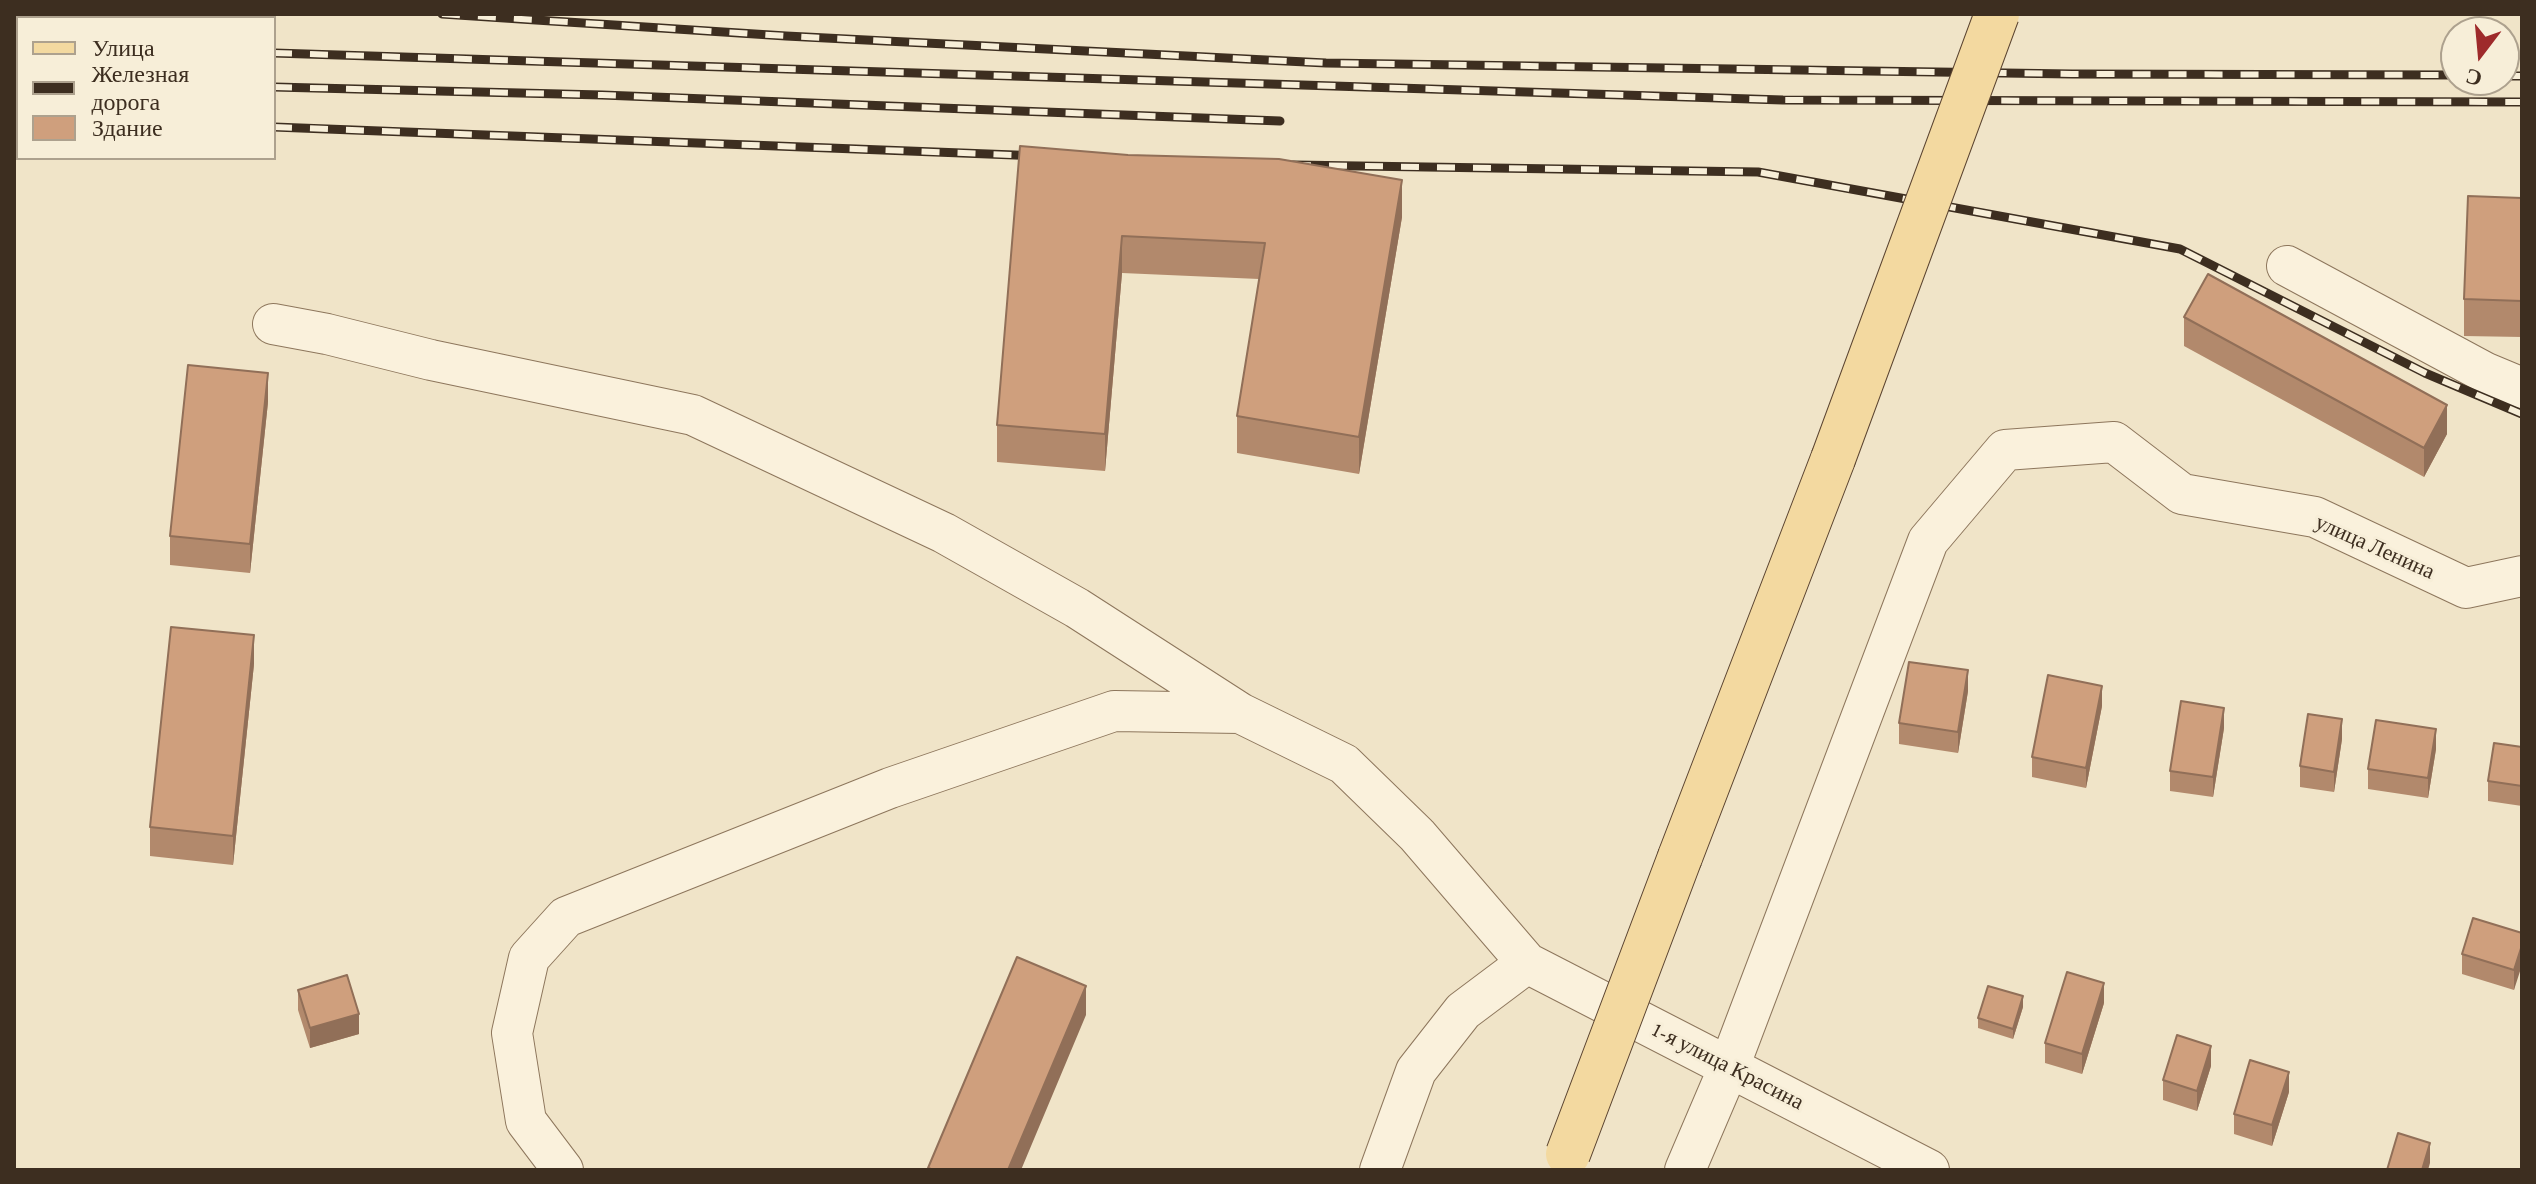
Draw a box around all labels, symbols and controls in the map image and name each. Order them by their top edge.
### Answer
legend [16,16,276,160]
north arrow [2440,16,2520,96]
text: Улица [92,34,155,61]
text: Железная дорога [91,60,189,115]
text: С [2463,63,2485,92]
text: Здание [92,114,163,141]
street label: улица Ленина [2311,509,2439,585]
street label: 1-я улица Красина [1648,1016,1808,1116]

